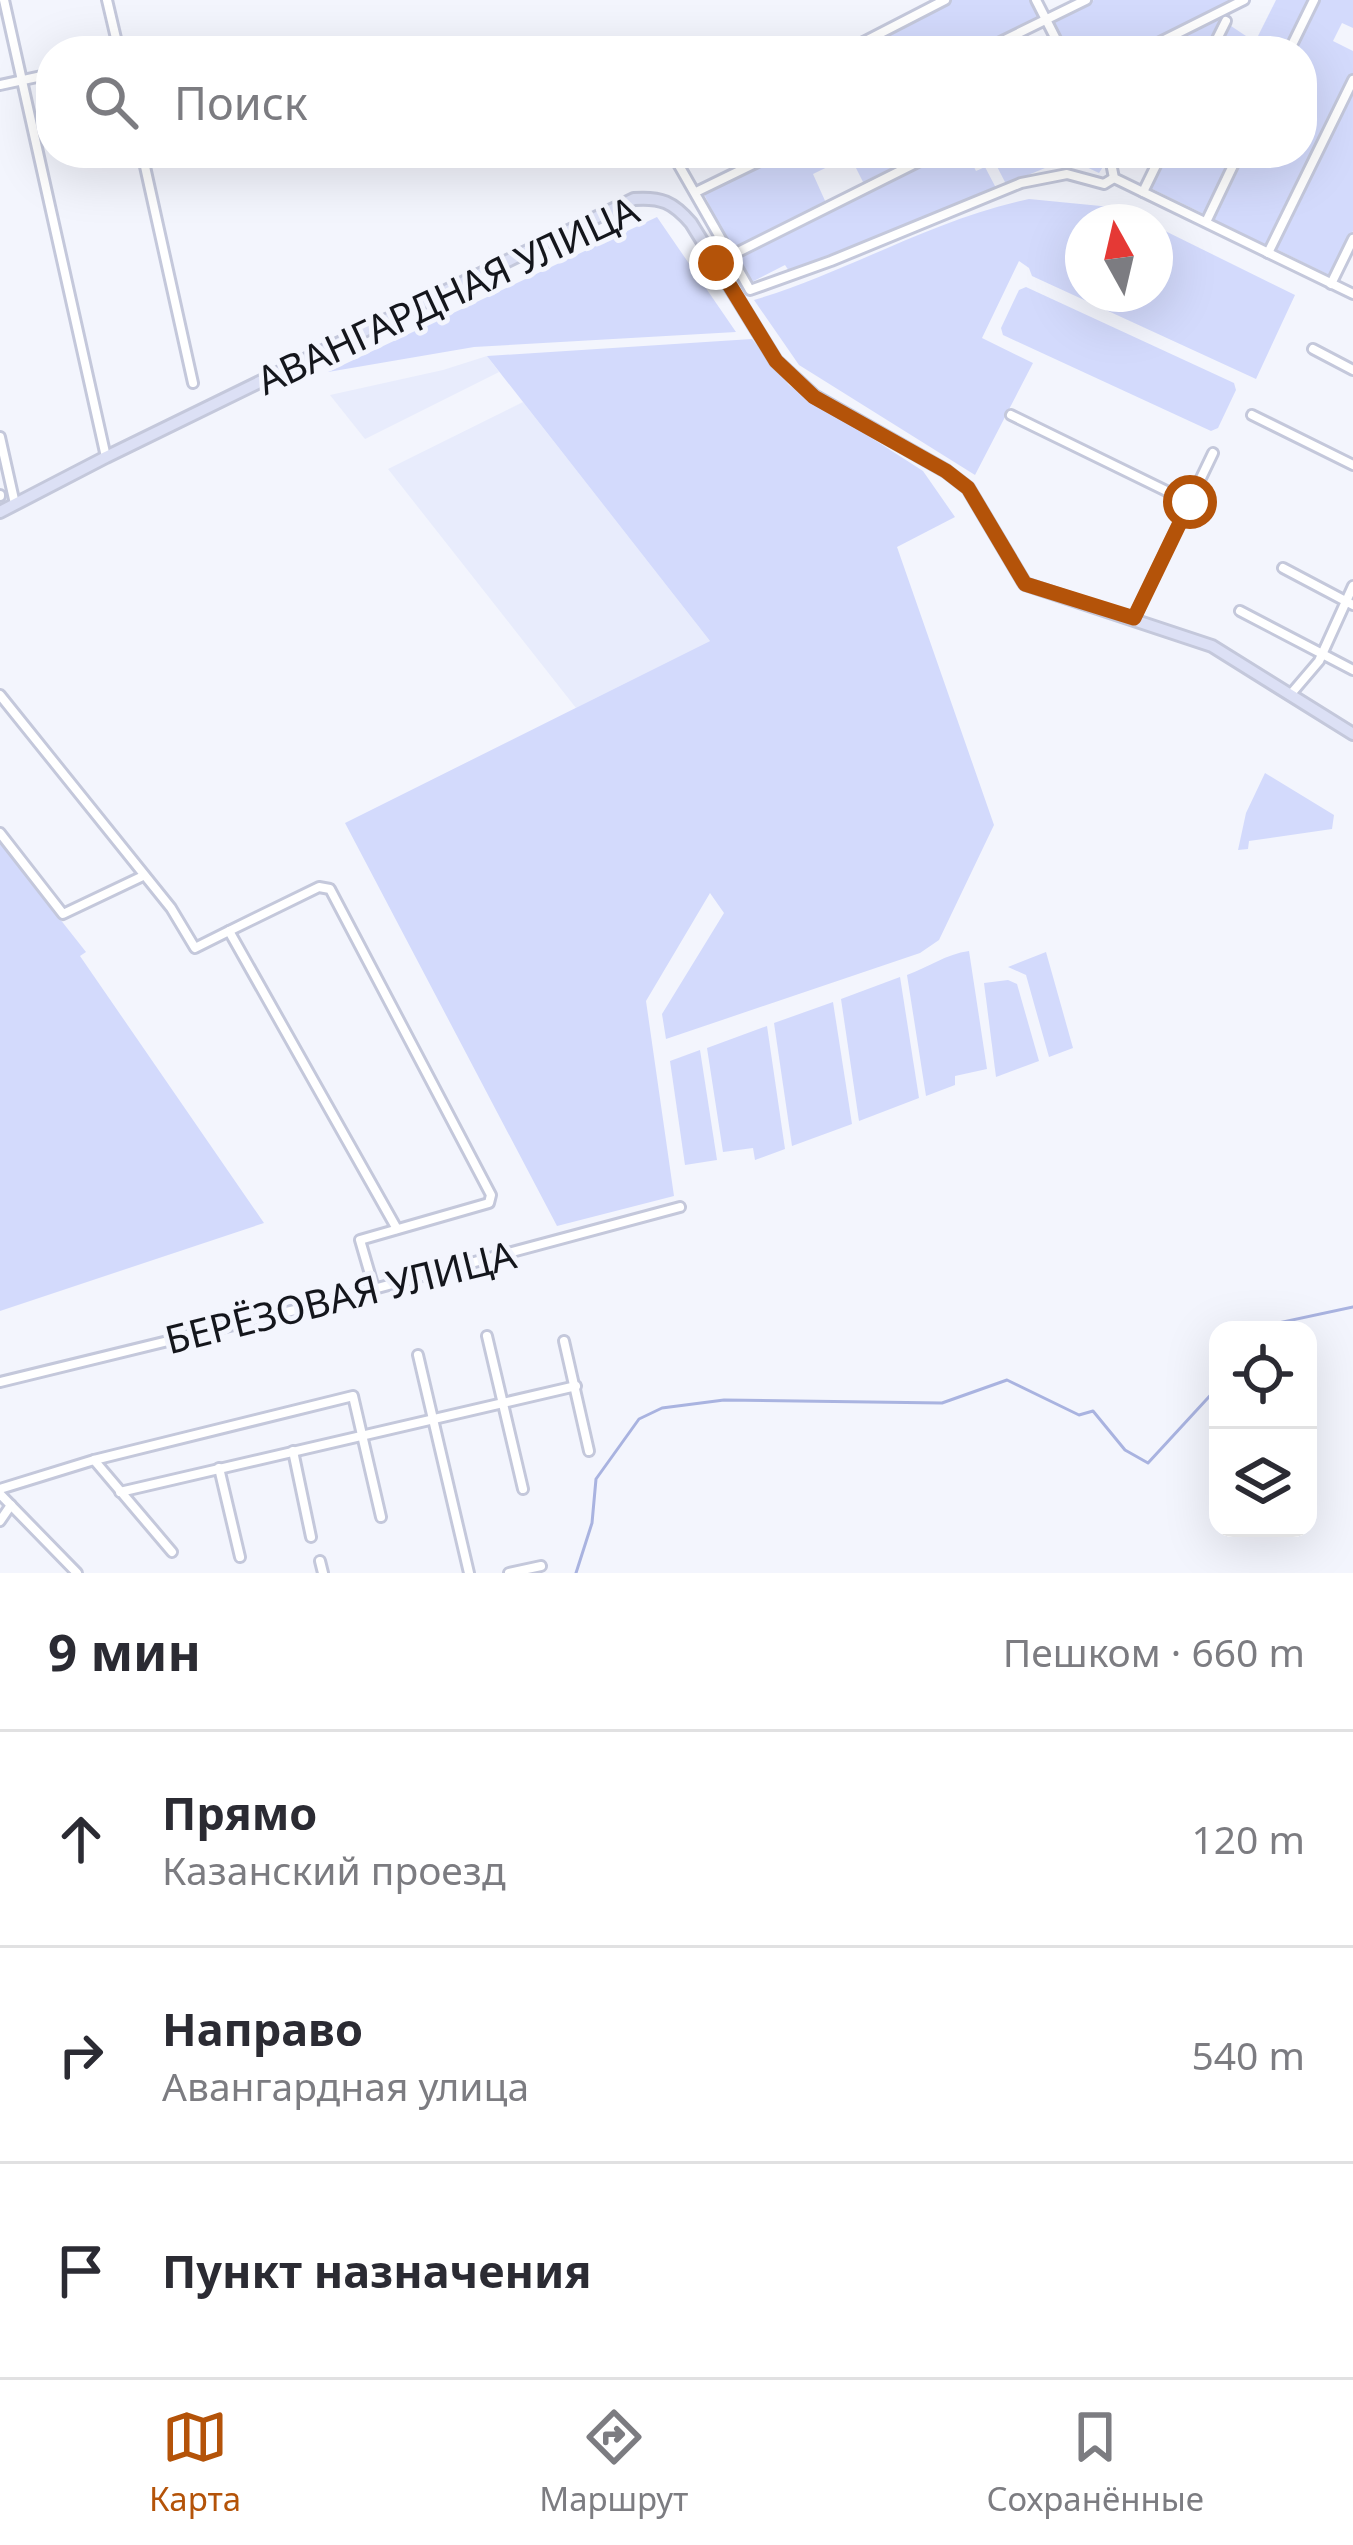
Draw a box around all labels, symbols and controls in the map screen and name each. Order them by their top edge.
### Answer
search box [36,36,1317,168]
icon: search [78,69,144,135]
text: Поиск [174,72,308,133]
street label: АВАНГАРДНАЯ УЛИЦА [247,182,647,406]
north arrow [1065,204,1173,312]
route end [689,236,743,290]
route start [1163,475,1217,529]
street label: БЕРЁЗОВАЯ УЛИЦА [159,1227,521,1365]
map controls [1209,1321,1317,1537]
button: locate [1209,1321,1317,1429]
button: layers [1209,1429,1317,1537]
text: 9 мин [48,1616,201,1686]
text: Пешком · 660 m [1003,1625,1305,1678]
text: Прямо [162,1782,317,1843]
icon: ahead [48,1806,114,1872]
text: 120 m [1191,1812,1305,1865]
text: Казанский проезд [162,1843,506,1896]
text: Направо [162,1998,363,2059]
icon: right [48,2022,114,2088]
text: 540 m [1191,2028,1305,2081]
text: Авангардная улица [162,2059,529,2112]
icon: arrive [48,2238,114,2304]
text: Пункт назначения [162,2240,592,2301]
tab: Карта [149,2404,241,2521]
tab: Маршрут [539,2404,688,2521]
tab: Сохранённые [986,2404,1204,2521]

